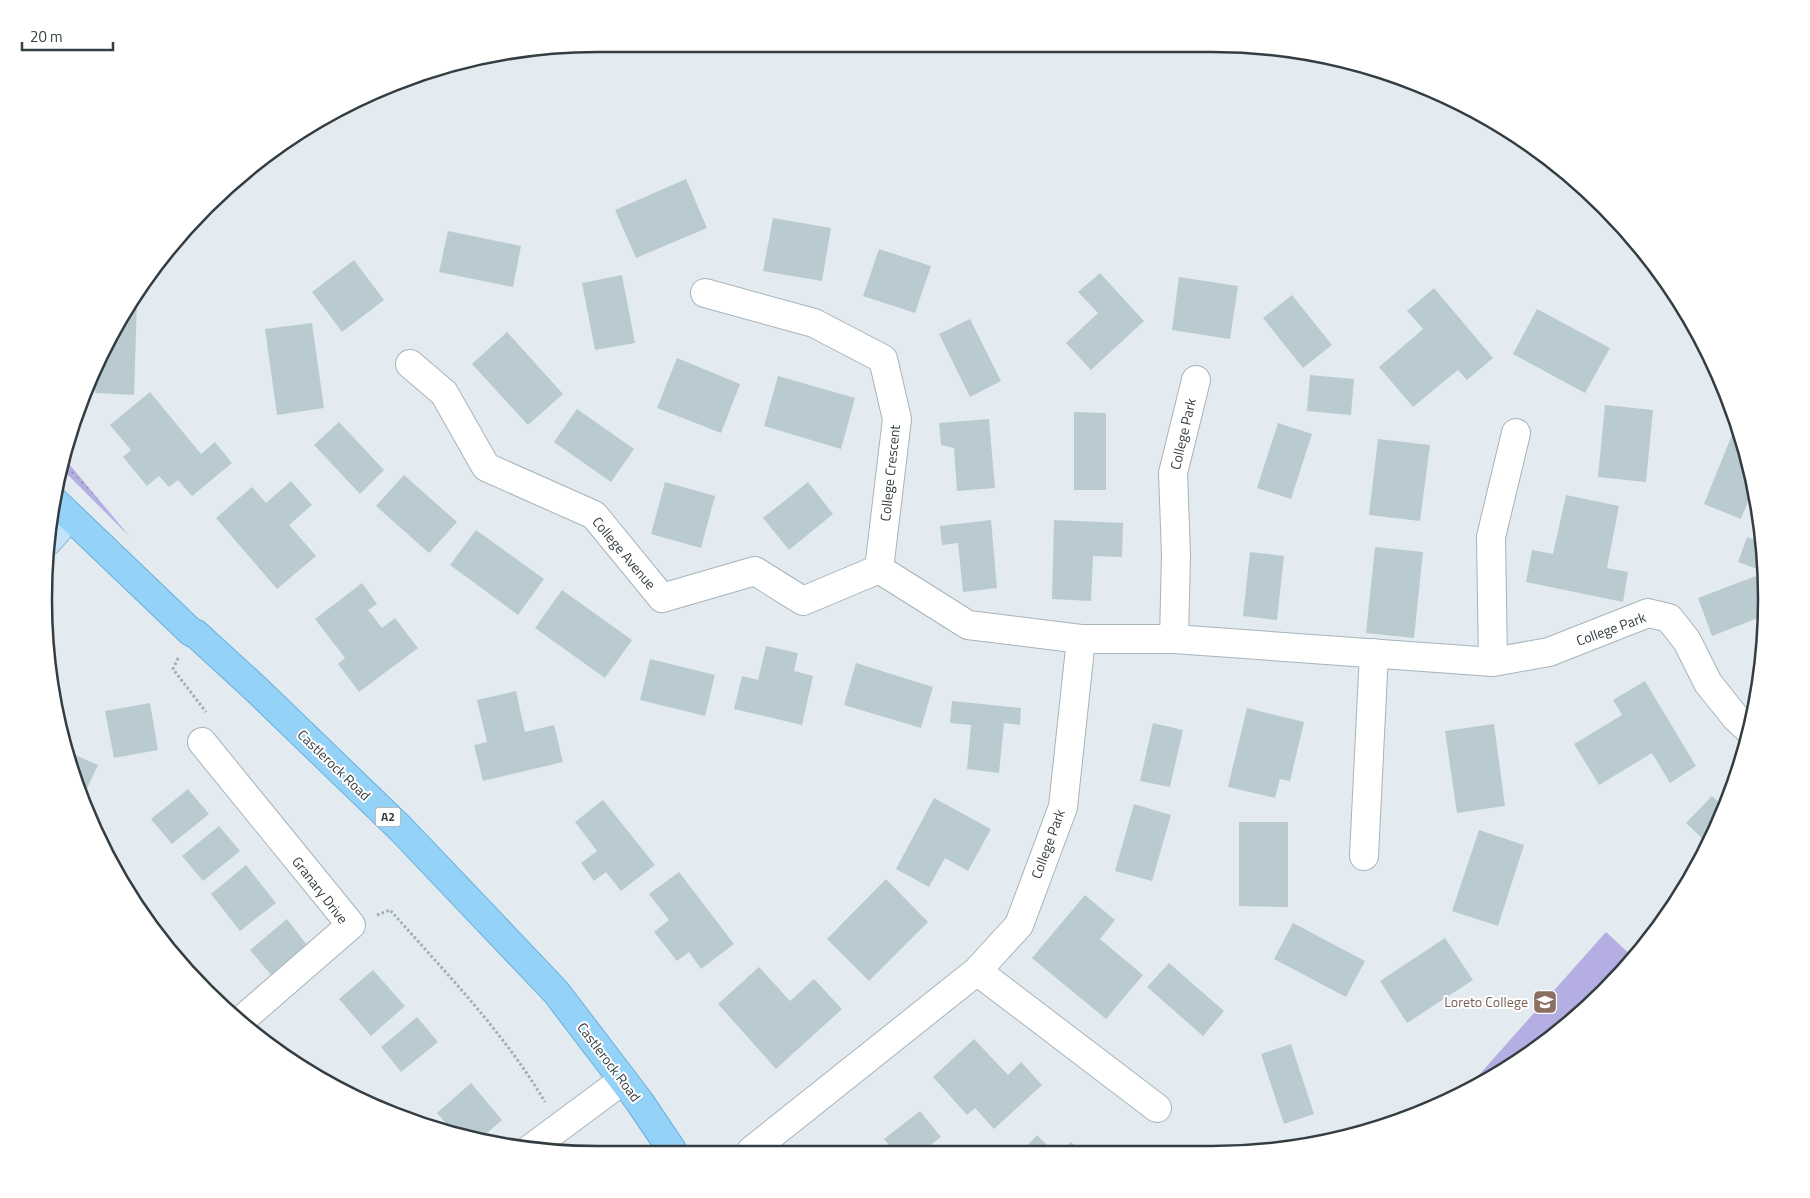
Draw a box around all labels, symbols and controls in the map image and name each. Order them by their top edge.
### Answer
scale bar [22,20,114,52]
text: 20 m [30,25,63,48]
street label: College Park [1164,396,1201,472]
street label: College Crescent [874,423,905,522]
street label: College Avenue [588,512,661,594]
street label: College Park [1573,606,1649,651]
street label: Castlerock Road [293,724,376,805]
street label: College Park [1025,806,1070,882]
road number: A2 [376,808,400,826]
street label: Granary Drive [287,852,353,928]
school or university icon: Loreto College [1532,989,1558,1015]
place label: Loreto College [1444,991,1528,1012]
street label: Castlerock Road [573,1018,646,1106]

